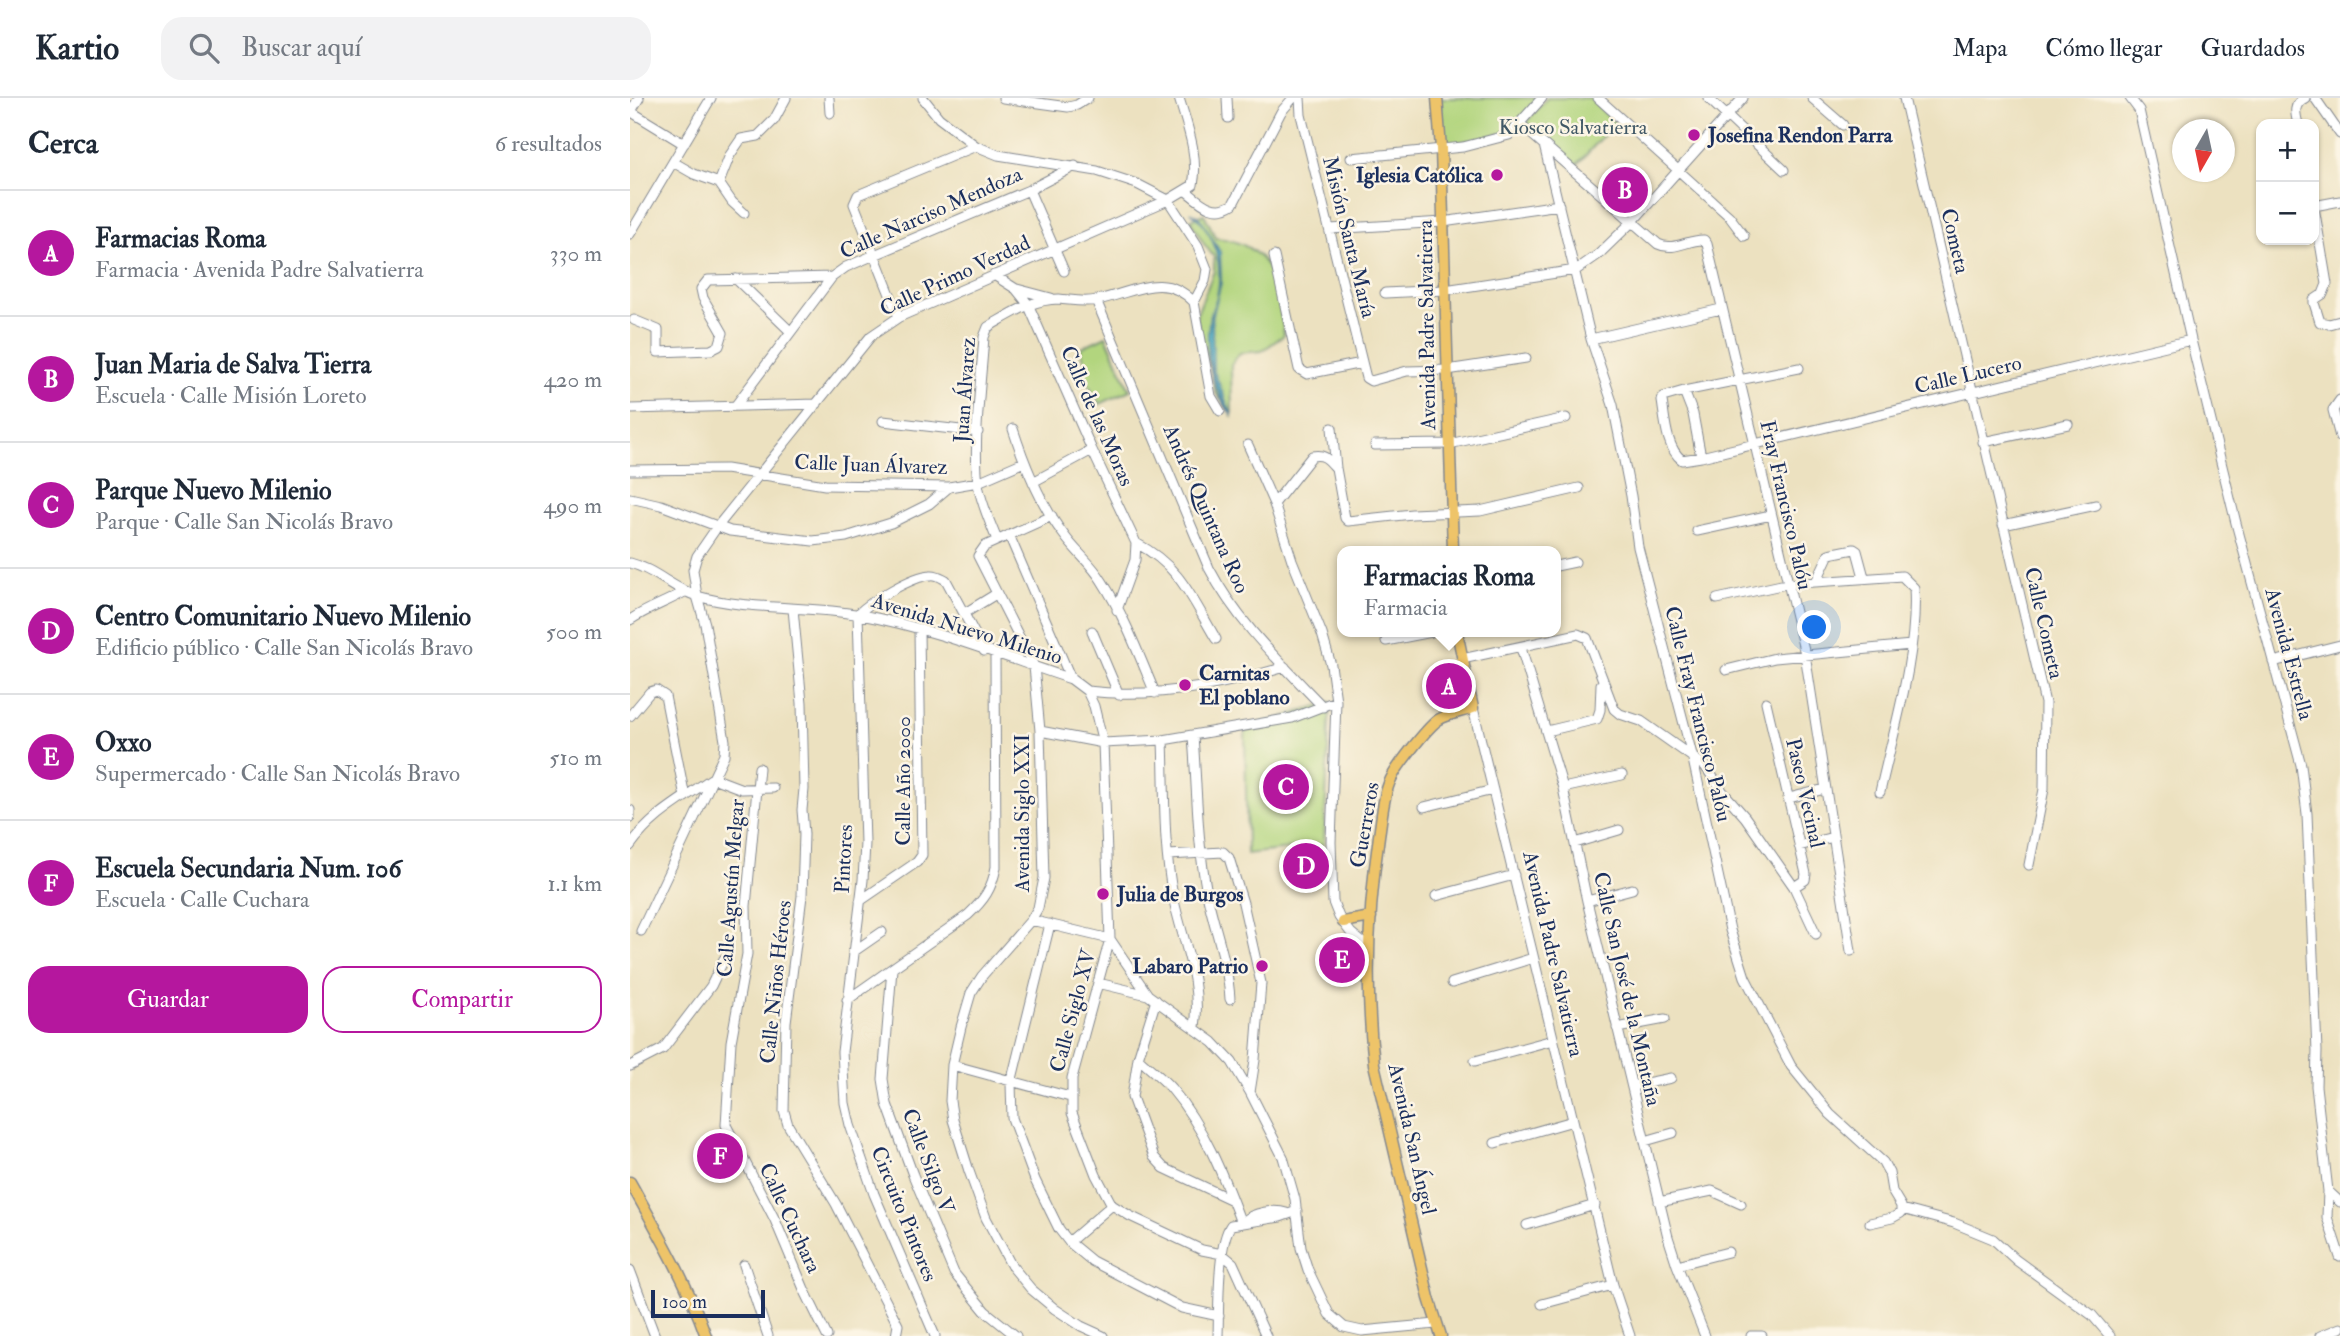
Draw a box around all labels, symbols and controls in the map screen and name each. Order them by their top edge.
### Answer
search box [161,17,651,80]
text: Kartio [35,28,119,69]
icon: search [185,29,223,67]
text: Buscar aquí [241,32,362,64]
text: Mapa [1952,33,2007,64]
text: Cómo llegar [2045,33,2162,64]
text: Guardados [2200,33,2305,64]
park label: Kiosco Salvatierra [1499,114,1648,141]
north arrow [2172,119,2235,182]
map controls [2256,119,2319,245]
button: + [2256,119,2319,182]
place label: Josefina Rendon Parra [1707,122,1894,149]
text: Cerca [28,125,98,162]
marker: Josefina Rendon Parra [1686,127,1702,143]
text: 6 resultados [495,129,602,158]
street label: Misión Santa María [1316,153,1382,321]
street label: Calle Narciso Mendoza [836,160,1027,265]
place label: Iglesia Católica [1356,162,1484,189]
pin: B [1602,164,1648,216]
marker: Iglesia Católica [1489,167,1505,183]
button: − [2256,182,2319,245]
street label: Cometa [1934,206,1976,277]
street label: Avenida Padre Salvatierra [1412,219,1442,431]
text: Farmacias Roma [95,223,266,255]
street label: Calle Primo Verdad [875,229,1035,323]
text: A [44,239,58,268]
text: 330 m [550,239,602,268]
text: Farmacia · Avenida Padre Salvatierra [95,255,424,284]
street label: Juan Álvarez [948,336,982,445]
street label: Calle de las Moras [1054,342,1140,490]
text: Juan Maria de Salva Tierra [95,349,371,381]
street label: Calle Lucero [1912,350,2024,400]
text: B [43,365,59,394]
text: 420 m [543,365,602,394]
text: Escuela · Calle Misión Loreto [95,381,367,410]
street label: Fray Francisco Palóu [1753,418,1819,593]
street label: Andrés Quintana Roo [1156,420,1255,598]
street label: Calle Juan Álvarez [794,449,948,481]
text: Parque Nuevo Milenio [95,475,332,507]
text: C [43,491,59,520]
text: 490 m [543,491,602,520]
text: Parque · Calle San Nicolás Bravo [95,507,393,536]
popup [1337,546,1561,637]
text: Farmacias Roma [1363,561,1535,593]
street label: Calle Cometa [2018,565,2070,682]
street label: Avenida Estrella [2258,584,2320,723]
street label: Avenida Nuevo Milenio [867,587,1066,671]
text: Farmacia [1363,593,1447,622]
text: Centro Comunitario Nuevo Milenio [95,601,471,633]
street label: Calle Fray Francisco Palóu [1658,603,1738,825]
your location [1797,610,1831,644]
text: D [42,617,60,646]
text: 500 m [546,617,602,646]
text: Edificio público · Calle San Nicolás Bravo [95,633,473,662]
place label: Carnitas El poblano [1199,660,1290,711]
pin: A [1426,660,1472,712]
marker: Carnitas El poblano [1177,677,1193,693]
street label: Calle Año 2000 [890,716,917,846]
text: Oxxo [95,727,152,759]
street label: Avenida Siglo XXI [1009,734,1036,893]
street label: Paseo Vecinal [1779,736,1831,851]
text: E [43,743,59,772]
text: 510 m [549,743,602,772]
text: Supermercado · Calle San Nicolás Bravo [95,759,460,788]
pin: C [1263,761,1309,813]
street label: Guerreros [1344,780,1386,870]
street label: Calle Agustín Melgar [711,798,751,978]
street label: Pintores [829,824,859,894]
pin: D [1283,840,1329,892]
street label: Avenida Padre Salvatierra [1516,847,1590,1060]
text: Escuela Secundaria Num. 106 [95,853,402,885]
text: F [44,869,58,898]
text: 1.1 km [547,869,602,898]
street label: Calle San José de la Montaña [1587,869,1667,1109]
place label: Julia de Burgos [1116,881,1244,908]
text: Escuela · Calle Cuchara [95,885,310,914]
marker: Julia de Burgos [1095,886,1111,902]
street label: Calle Niños Héroes [754,899,798,1065]
pin: E [1319,934,1365,986]
street label: Calle Siglo XV [1044,945,1103,1075]
place label: Labaro Patrio [1132,953,1248,980]
marker: Labaro Patrio [1254,958,1270,974]
button: Guardar [28,966,308,1033]
button: Compartir [322,966,602,1033]
street label: Avenida San Ángel [1381,1060,1443,1218]
street label: Calle Silgo V [896,1105,961,1218]
pin: F [697,1130,743,1182]
street label: Circuito Pintores [865,1142,943,1286]
street label: Calle Cuchara [753,1159,827,1278]
scale bar [651,1287,765,1319]
text: 100 m [662,1290,707,1314]

